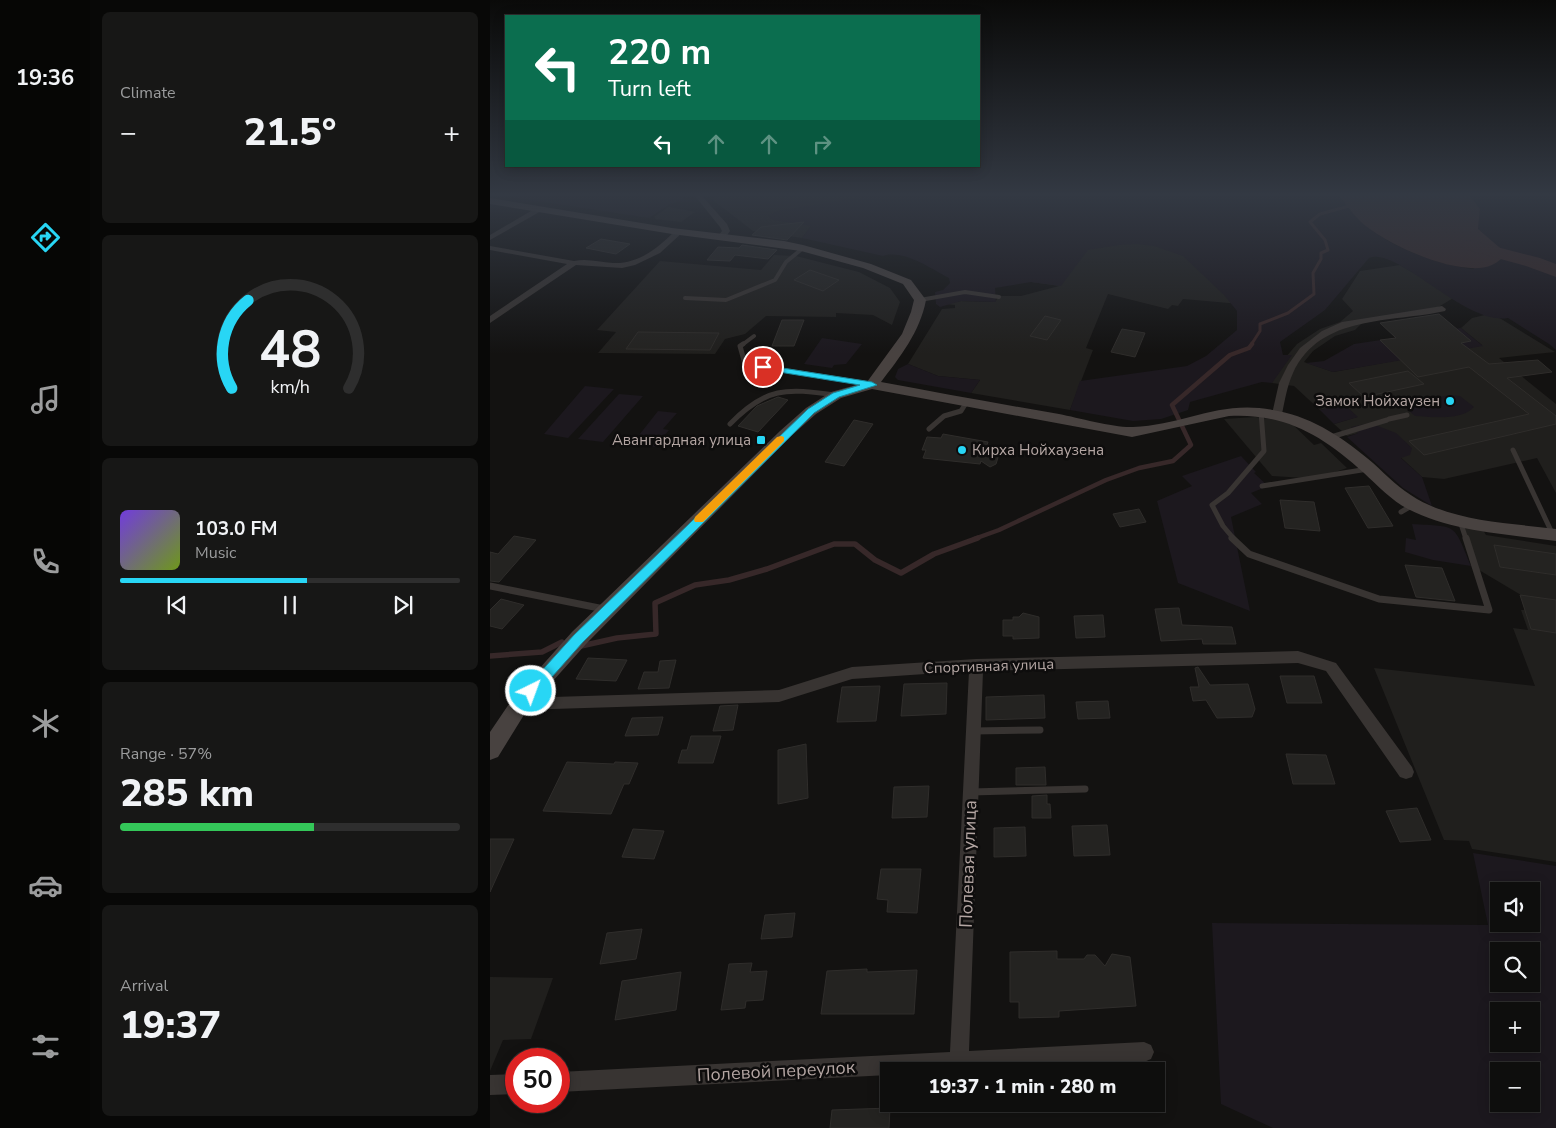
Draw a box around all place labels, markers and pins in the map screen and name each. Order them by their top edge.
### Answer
pin [742,346,784,388]
place label: Замок Нойхаузен [1315,391,1440,411]
marker: Замок Нойхаузен [1444,395,1456,407]
place label: Авангардная улица [612,430,751,450]
marker: Авангардная улица [755,434,767,446]
place label: Кирха Нойхаузена [972,440,1104,460]
marker: Кирха Нойхаузена [956,444,968,456]

